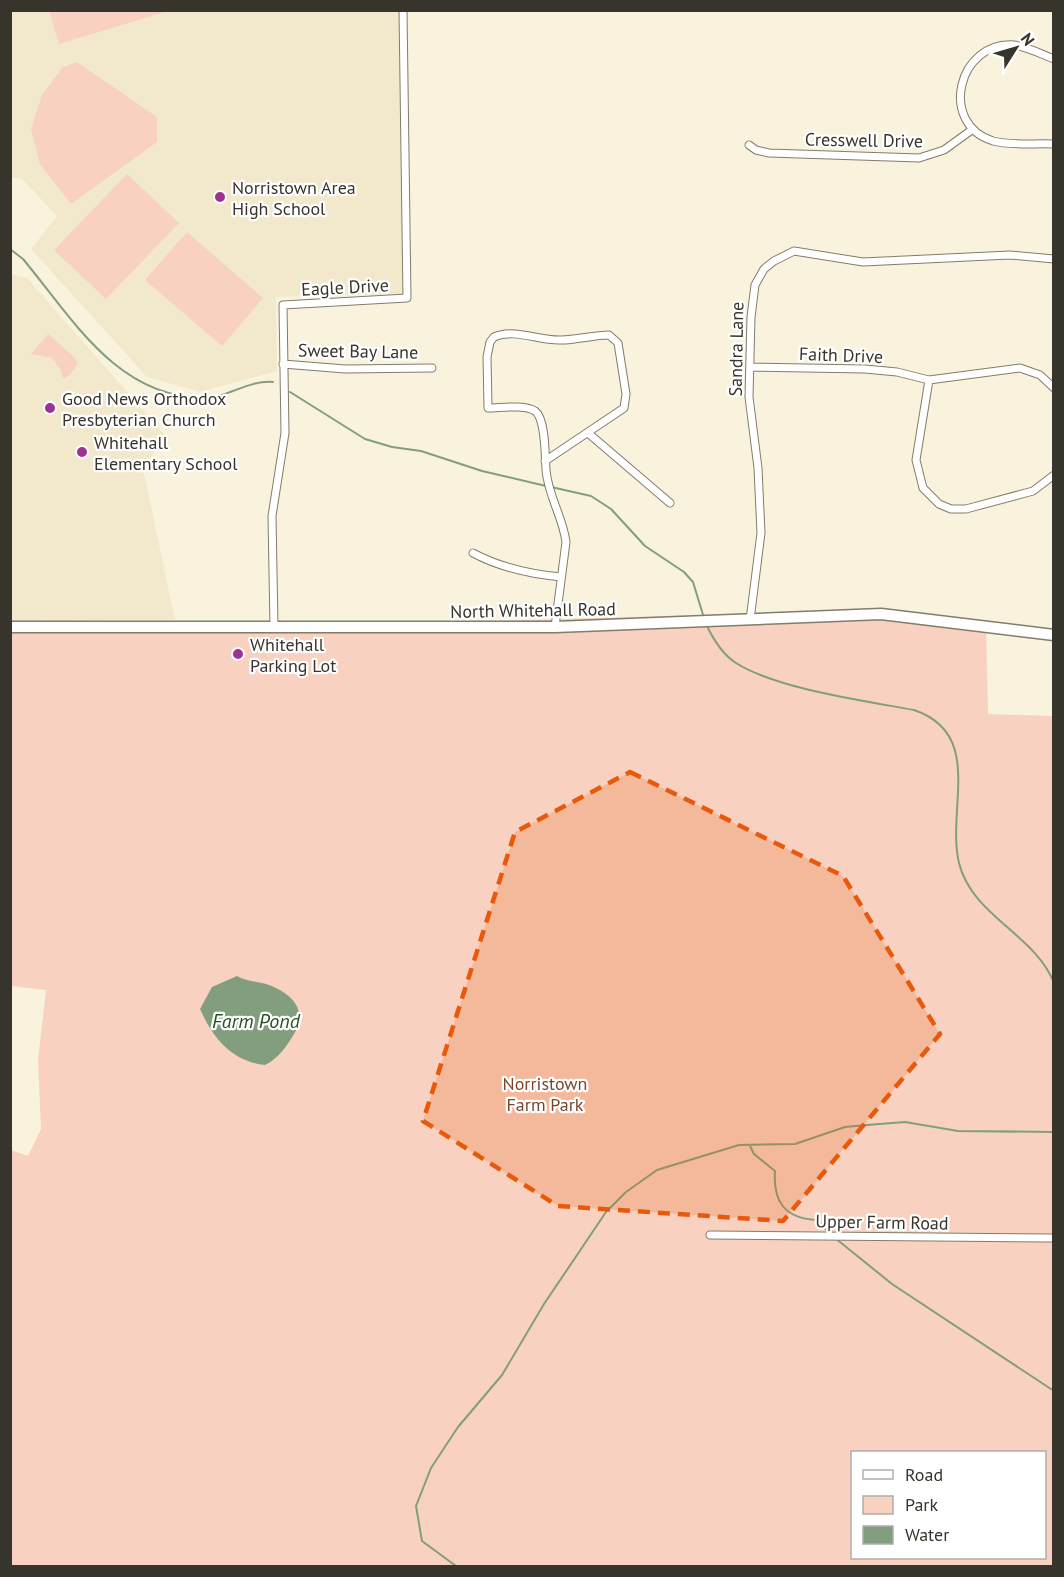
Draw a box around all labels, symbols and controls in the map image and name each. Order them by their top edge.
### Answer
north arrow [986,18,1046,78]
text: N [1017,29,1039,49]
street label: Cresswell Drive [805,127,923,153]
place label: Norristown Area High School [232,176,356,220]
marker: Norristown Area High School [213,190,227,204]
street label: Eagle Drive [301,273,389,301]
street label: Sandra Lane [724,301,748,397]
street label: Sweet Bay Lane [298,338,418,364]
street label: Faith Drive [799,342,883,368]
place label: Good News Orthodox Presbyterian Church [62,387,226,431]
marker: Good News Orthodox Presbyterian Church [43,401,57,415]
place label: Whitehall Elementary School [94,431,238,475]
marker: Whitehall Elementary School [75,445,89,459]
street label: North Whitehall Road [450,597,616,623]
place label: Whitehall Parking Lot [250,633,336,677]
marker: Whitehall Parking Lot [231,647,245,661]
water label: Farm Pond [212,1008,301,1034]
park label: Norristown Farm Park [503,1072,587,1116]
street label: Upper Farm Road [815,1209,949,1235]
legend [851,1451,1046,1559]
text: Road [905,1463,943,1486]
text: Park [905,1493,938,1516]
text: Water [905,1523,949,1546]

